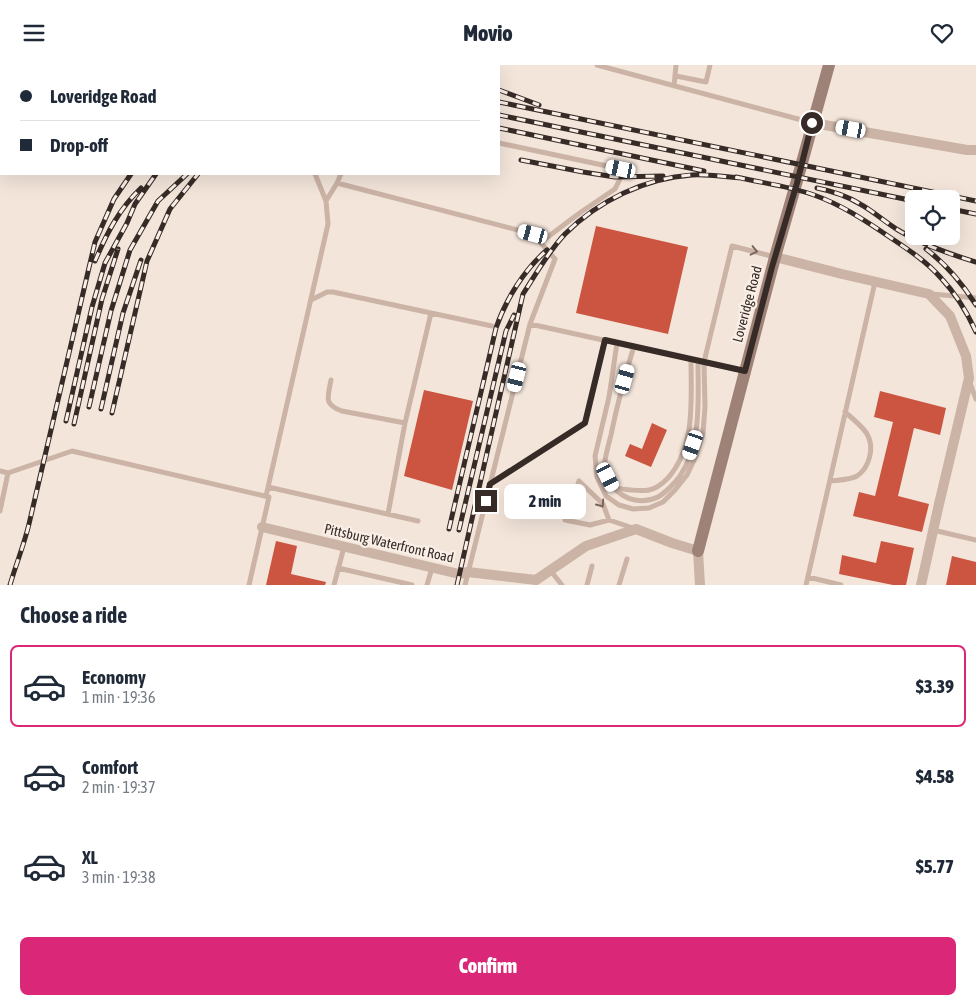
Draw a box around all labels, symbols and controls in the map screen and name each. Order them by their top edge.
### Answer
icon: menu [20,19,48,47]
icon: heart [928,19,956,47]
text: Movio [463,20,513,46]
text: Loveridge Road [50,85,157,107]
route start [801,112,823,134]
car [834,119,867,139]
text: Drop-off [50,134,108,156]
car [604,159,637,179]
map controls [905,190,960,245]
button: locate [905,190,960,245]
car [516,223,549,245]
one-way arrow [749,245,758,256]
street label: Loveridge Road [729,264,765,344]
car [506,361,527,393]
car [613,363,636,395]
car [681,428,704,462]
car [594,460,621,494]
callout: 2 min [504,483,586,519]
route end [475,490,497,512]
text: 2 min [529,492,561,510]
one-way arrow [595,498,604,508]
street label: Pittsburg Waterfront Road [323,520,455,566]
text: Choose a ride [20,602,127,628]
icon: car [22,664,67,709]
text: Economy [82,666,146,688]
text: $3.39 [916,675,954,697]
text: 1 min · 19:36 [82,688,155,706]
icon: car [22,754,67,799]
text: Comfort [82,756,138,778]
text: $4.58 [916,765,954,787]
text: 2 min · 19:37 [82,778,155,796]
icon: car [22,844,67,889]
text: XL [82,846,98,868]
text: $5.77 [916,855,954,877]
text: 3 min · 19:38 [82,868,155,886]
button: Confirm [20,937,956,995]

